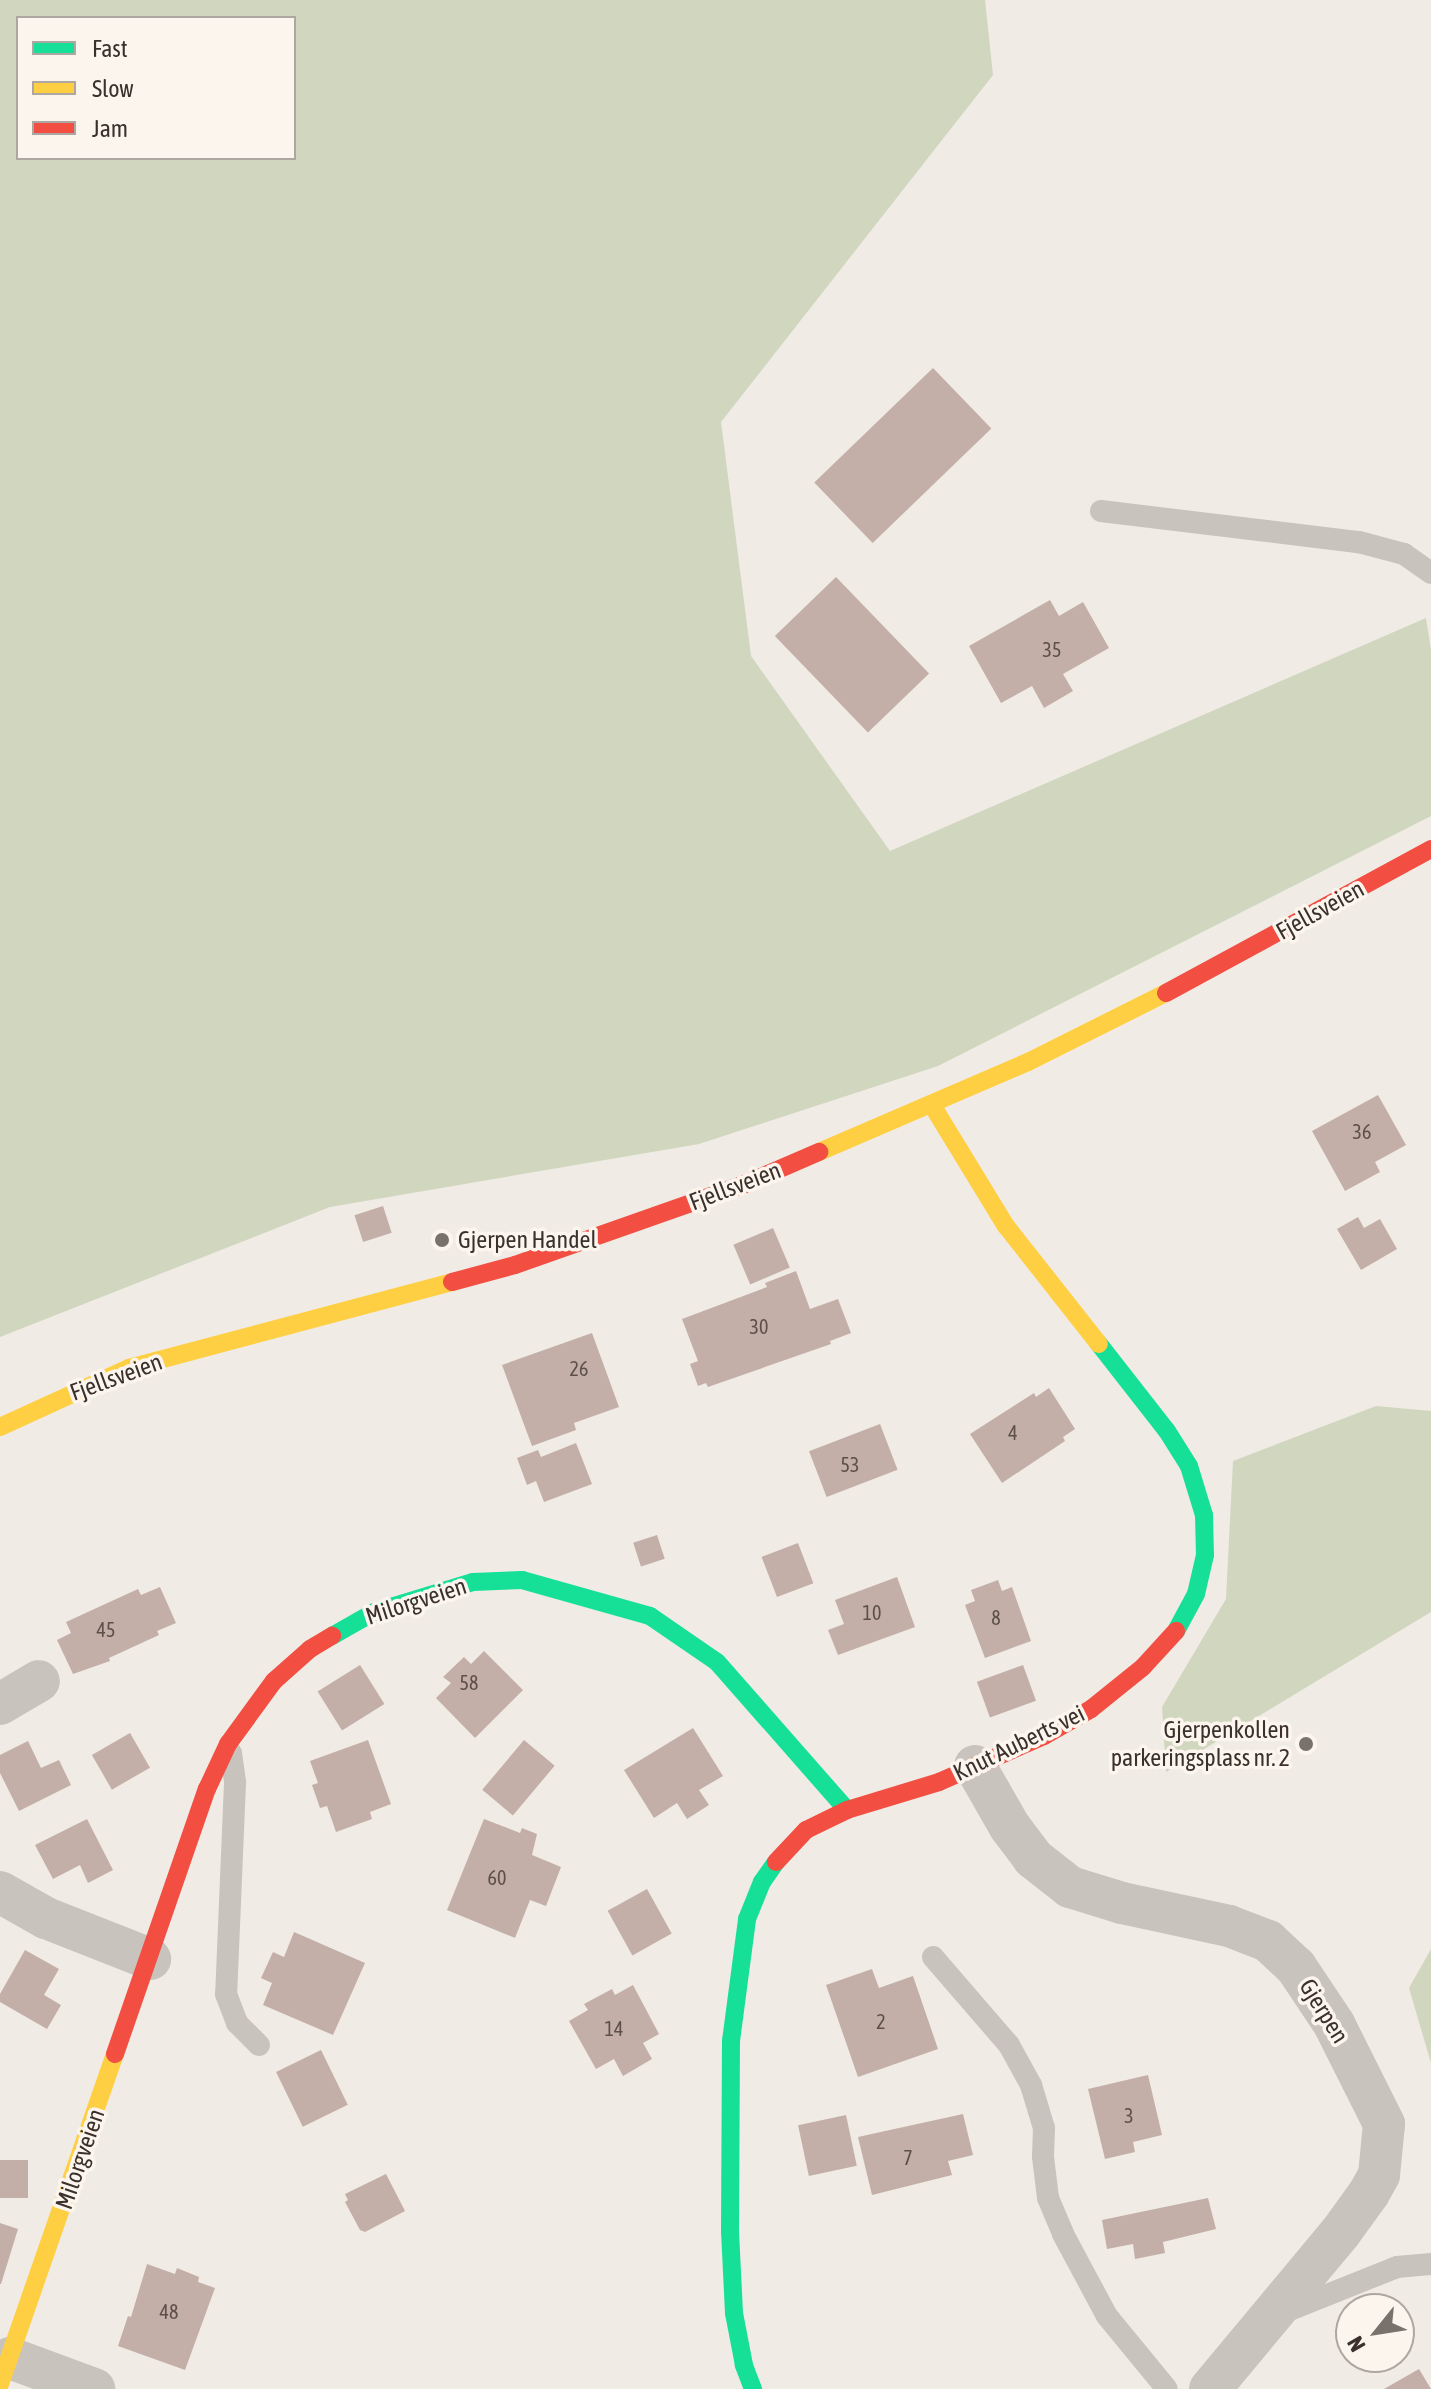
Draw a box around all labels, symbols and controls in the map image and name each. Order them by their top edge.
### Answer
legend [16,16,296,160]
text: Fast [92,35,128,62]
text: Slow [92,75,134,102]
text: Jam [92,115,128,142]
house number: 35 [1043,637,1061,661]
street label: Fjellsveien [1271,874,1369,946]
house number: 36 [1353,1119,1371,1143]
street label: Fjellsveien [685,1155,785,1217]
place label: Gjerpen Handel [458,1226,597,1254]
marker: Gjerpen Handel [433,1231,451,1249]
house number: 30 [750,1314,768,1338]
street label: Fjellsveien [66,1347,166,1407]
house number: 26 [570,1356,588,1380]
house number: 4 [1008,1420,1018,1444]
house number: 53 [841,1452,859,1476]
street label: Milorgveien [362,1571,470,1631]
house number: 10 [863,1600,881,1624]
house number: 8 [991,1605,1001,1629]
house number: 45 [97,1617,115,1641]
house number: 58 [460,1670,478,1694]
street label: Knut Auberts vei [949,1699,1089,1787]
place label: Gjerpenkollen parkeringsplass nr. 2 [1111,1716,1290,1772]
marker: Gjerpenkollen parkeringsplass nr. 2 [1297,1735,1315,1753]
house number: 60 [488,1865,506,1889]
street label: Gjerpen [1293,1974,1355,2048]
house number: 2 [876,2009,886,2033]
house number: 14 [605,2016,623,2040]
house number: 3 [1124,2103,1134,2127]
street label: Milorgveien [49,2105,111,2213]
house number: 7 [903,2145,913,2169]
north arrow [1335,2293,1415,2373]
house number: 48 [160,2299,178,2323]
text: N [1341,2332,1370,2356]

